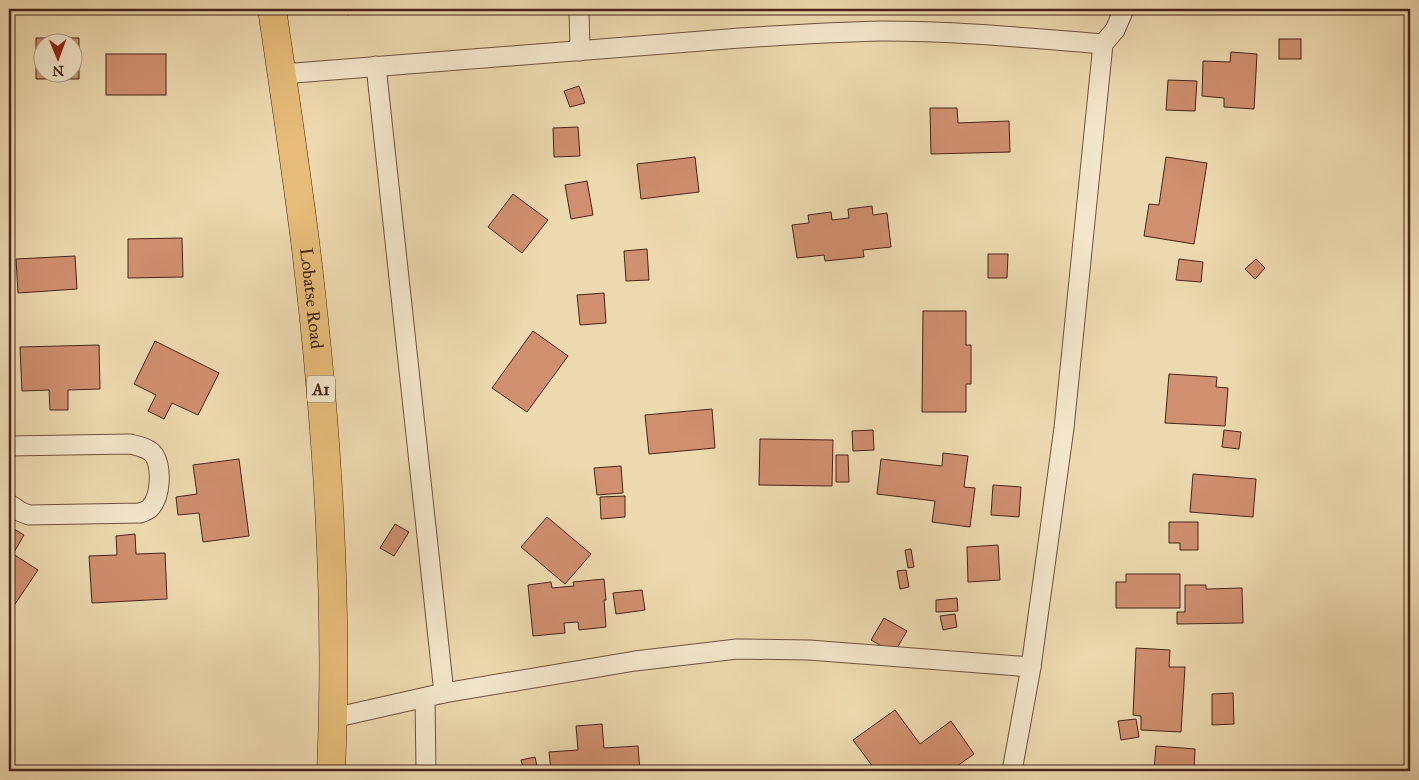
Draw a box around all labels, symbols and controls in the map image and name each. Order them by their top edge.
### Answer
north arrow [32,32,82,82]
text: N [52,62,64,79]
street label: Lobatse Road [295,246,328,350]
road number: A1 [307,376,335,402]

